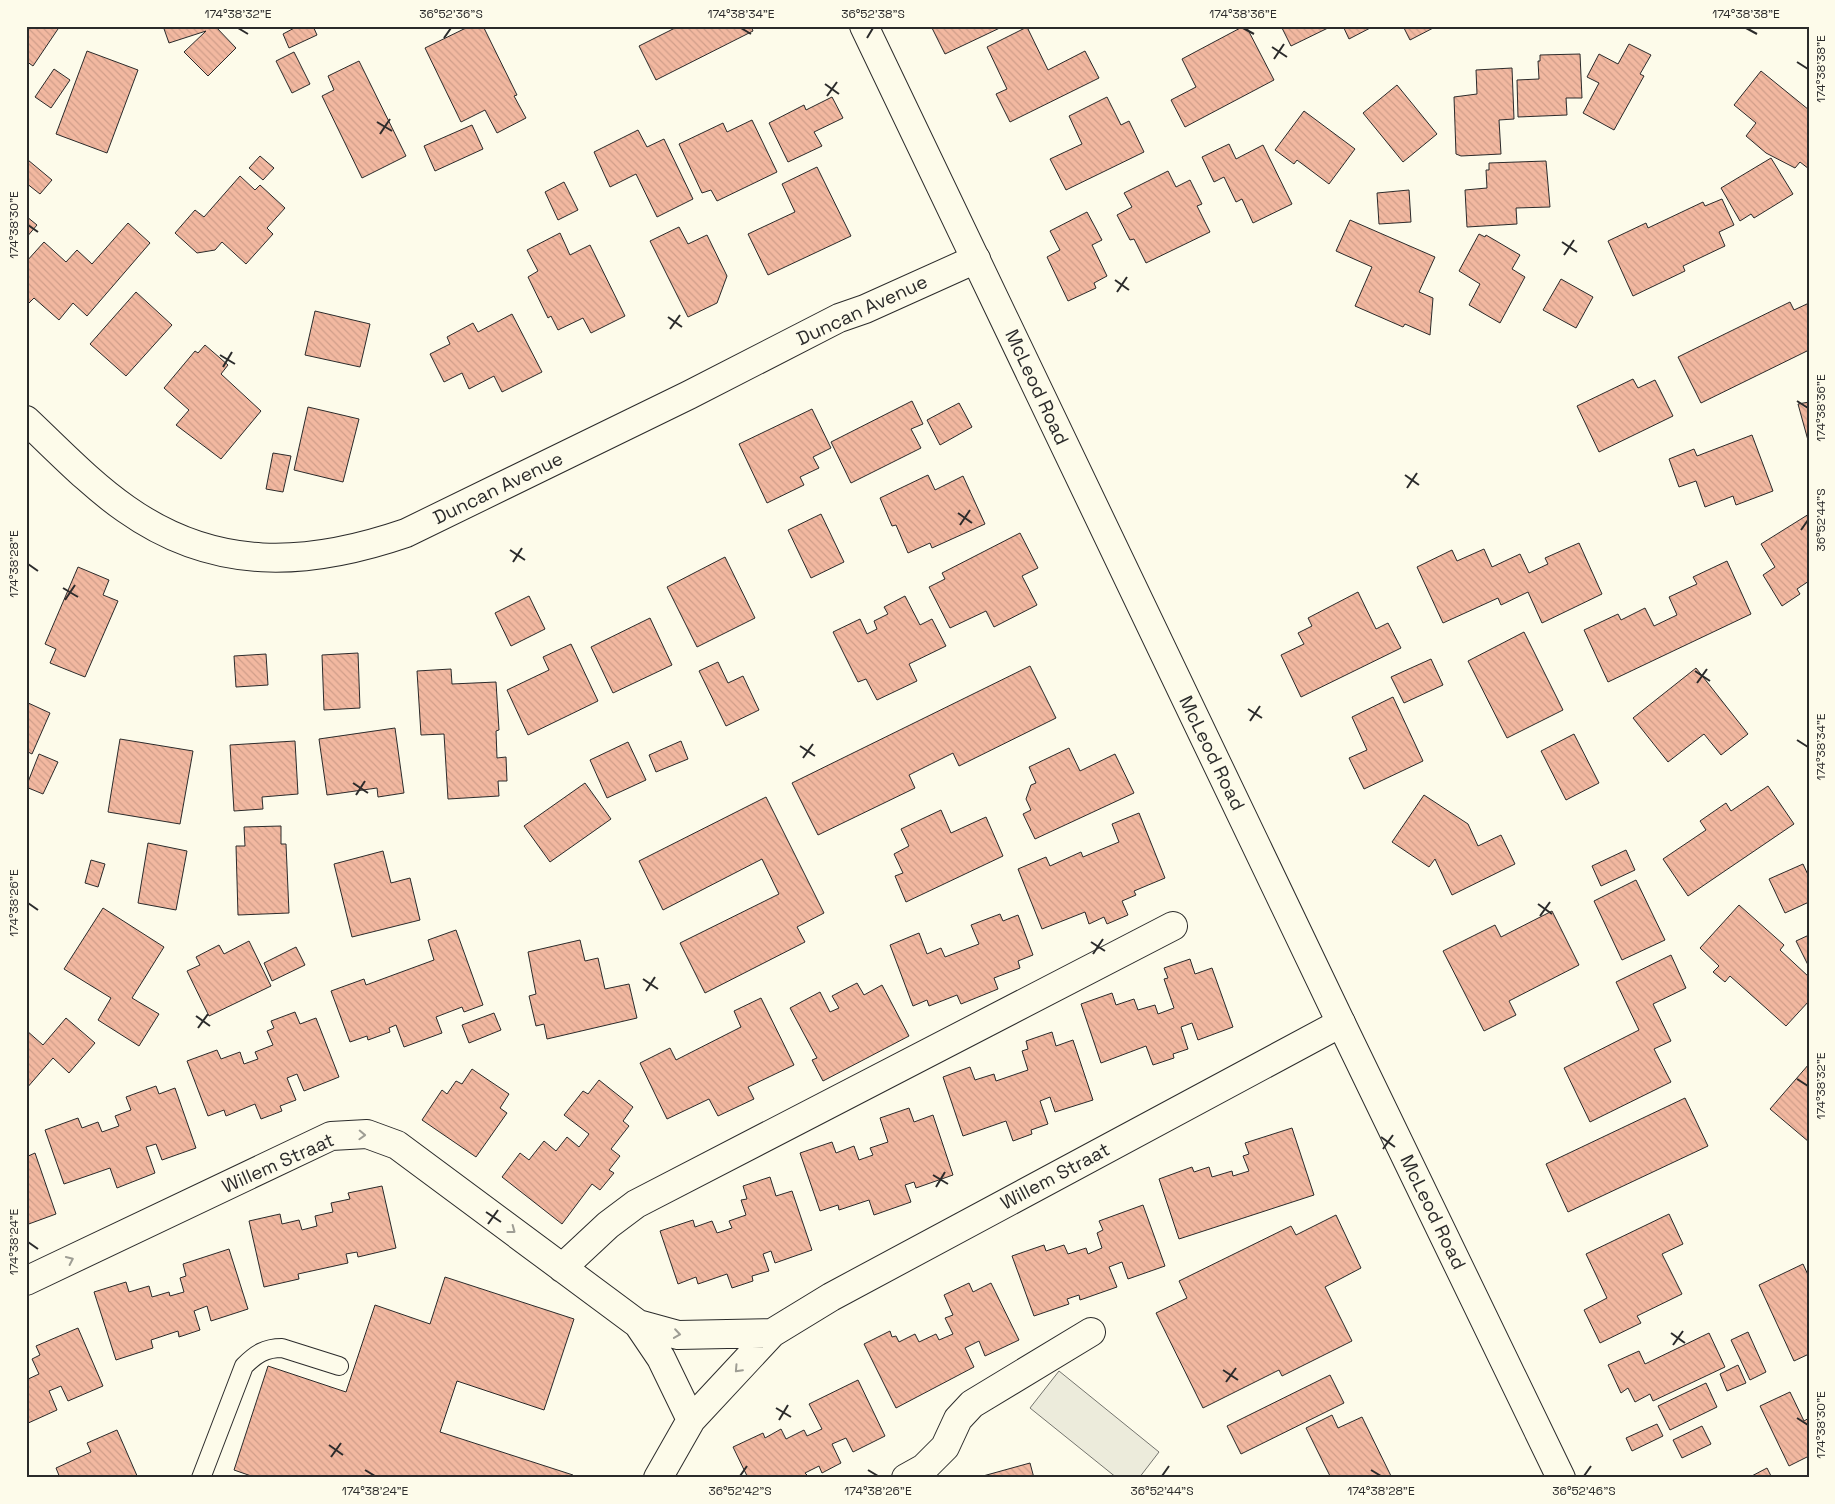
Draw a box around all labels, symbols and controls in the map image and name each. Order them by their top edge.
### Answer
text: 174°38'32"E [204,6,272,22]
text: 36°52'36"S [419,6,483,22]
text: 174°38'34"E [707,6,775,22]
text: 36°52'38"S [841,6,905,22]
text: 174°38'36"E [1209,6,1277,22]
text: 174°38'38"E [1712,6,1780,22]
text: 174°38'38"E [1813,35,1829,103]
text: 174°38'30"E [6,191,22,259]
street label: Duncan Avenue [793,269,931,351]
street label: McLeod Road [999,325,1075,449]
text: 174°38'36"E [1813,374,1829,442]
street label: Duncan Avenue [429,446,567,530]
text: 36°52'44"S [1813,488,1829,552]
text: 174°38'28"E [6,530,22,598]
street label: McLeod Road [1173,691,1251,815]
text: 174°38'34"E [1813,713,1829,781]
text: 174°38'26"E [6,869,22,937]
text: 174°38'32"E [1813,1052,1829,1120]
street label: Willem Straat [218,1127,338,1199]
one-way arrow [359,1129,367,1140]
street label: Willem Straat [996,1137,1114,1215]
street label: McLeod Road [1394,1150,1472,1274]
text: 174°38'24"E [6,1208,22,1275]
one-way arrow [506,1225,515,1233]
one-way arrow [65,1255,74,1266]
one-way arrow [674,1328,682,1339]
one-way arrow [735,1363,744,1372]
text: 174°38'30"E [1813,1391,1829,1459]
text: 174°38'24"E [342,1483,409,1499]
text: 36°52'42"S [708,1483,772,1499]
text: 174°38'26"E [844,1483,912,1499]
text: 36°52'44"S [1130,1483,1194,1499]
text: 174°38'28"E [1347,1483,1415,1499]
text: 36°52'46"S [1552,1483,1616,1499]

